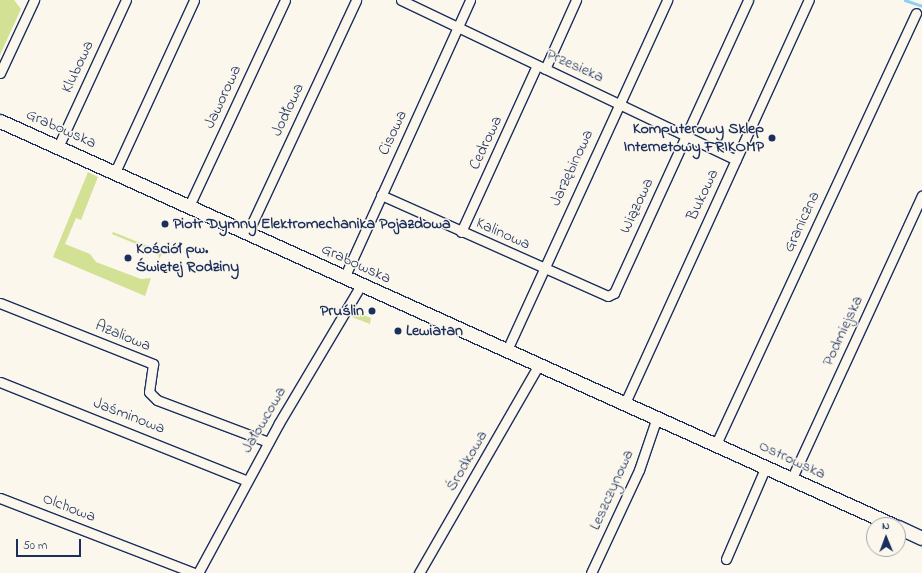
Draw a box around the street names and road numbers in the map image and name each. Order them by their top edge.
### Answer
street label: Klubowa [58,38,98,96]
street label: Przesieka [543,45,607,87]
street label: Jaworowa [200,62,246,132]
street label: Jodłowa [267,80,309,140]
street label: Grabowska [23,105,99,153]
street label: Cisowa [374,108,412,158]
street label: Cedrowa [465,113,507,173]
street label: Jarzębinowa [546,127,598,209]
street label: Bukowa [683,166,723,224]
street label: Wiązowa [616,175,658,237]
street label: Graniczna [780,189,824,255]
street label: Kalinowa [473,214,533,254]
street label: Grabowska [318,240,394,288]
street label: Podmiejska [818,293,868,369]
street label: Azaliowa [92,316,154,356]
street label: Jałowcowa [237,383,291,457]
street label: Jaśminowa [90,394,168,438]
street label: Środkowa [442,427,492,495]
street label: Ostrowska [755,436,829,484]
street label: Leszczynowa [586,447,638,533]
street label: Olchowa [40,489,98,527]

